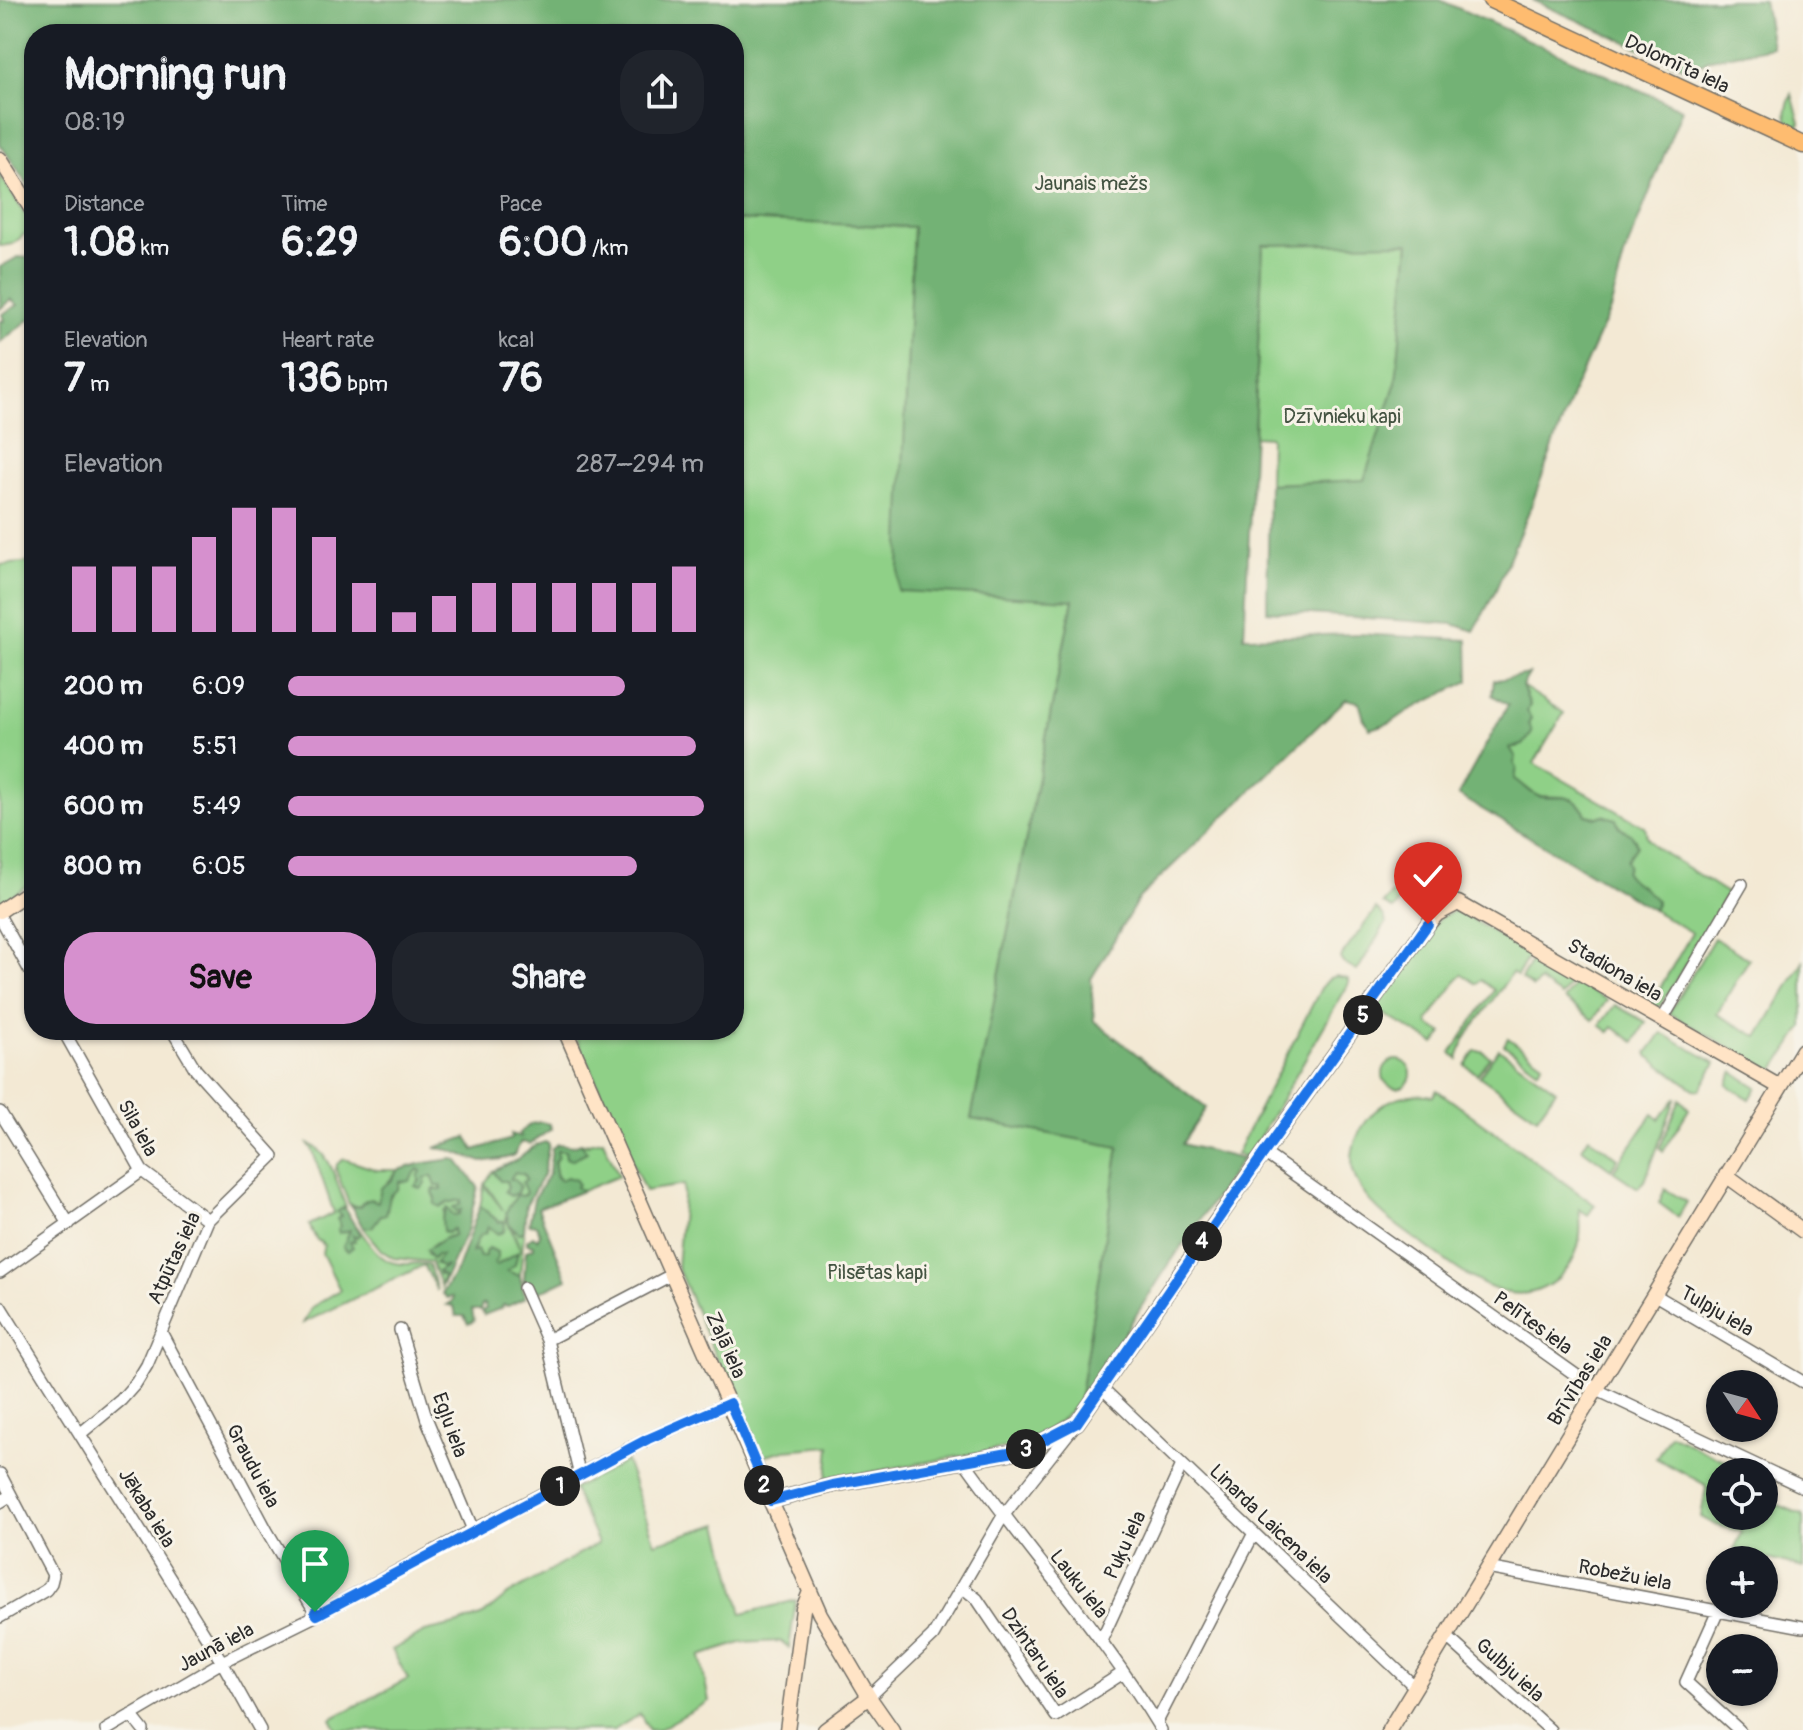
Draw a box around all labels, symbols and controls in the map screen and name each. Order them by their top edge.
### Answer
street label: Dolomīta iela [1621,29,1733,99]
text: Morning run [64,48,287,103]
button: share [620,50,704,134]
text: 08:19 [64,106,125,138]
park label: Jaunais mežs [1035,171,1148,196]
text: Distance [64,190,144,218]
text: Time [281,190,327,218]
text: Pace [499,190,542,218]
text: 1.08 [64,218,136,267]
text: 6:29 [281,218,358,267]
text: 6:00 [499,218,587,267]
text: km [136,234,169,262]
text: /km [587,234,629,262]
text: Elevation [64,326,148,354]
text: Heart rate [281,326,374,354]
text: kcal [499,326,534,354]
text: 7 [64,354,85,403]
text: 136 [281,354,343,403]
text: 76 [499,354,543,403]
text: m [85,370,109,398]
text: bpm [343,370,388,398]
park label: Dzīvnieku kapi [1283,404,1401,429]
text: Elevation [64,448,163,480]
text: 287–294 m [576,448,704,480]
text: 200 m [64,670,143,702]
text: 6:09 [192,670,245,702]
text: 400 m [64,730,143,762]
text: 5:51 [192,730,237,762]
text: 600 m [64,790,143,822]
text: 5:49 [192,790,242,822]
pin [1394,842,1462,924]
text: 800 m [64,850,141,882]
text: 6:05 [192,850,246,882]
icon: check [1406,854,1450,898]
button: Save [64,932,376,1024]
button: Share [392,932,704,1024]
street label: Stadiona iela [1563,933,1667,1007]
pin: 5 [1343,995,1383,1035]
text: 5 [1357,1001,1369,1029]
street label: Sila iela [112,1095,164,1161]
street label: Atpūtas iela [142,1208,206,1308]
pin: 4 [1182,1221,1222,1261]
text: 4 [1196,1227,1208,1255]
park label: Pilsētas kapi [827,1260,927,1285]
street label: Tulpju iela [1676,1280,1758,1342]
street label: Pelītes iela [1488,1286,1578,1360]
street label: Zaļā iela [700,1308,752,1382]
street label: Brīvības iela [1542,1330,1618,1430]
north arrow [1706,1370,1778,1442]
map controls [1706,1370,1778,1706]
street label: Egļu iela [427,1389,473,1461]
street label: Graudu iela [221,1420,285,1512]
pin: 3 [1006,1429,1046,1469]
text: 3 [1020,1435,1032,1463]
button: locate [1706,1458,1778,1530]
street label: Linarda Laicena iela [1204,1459,1338,1589]
street label: Jēkaba iela [113,1464,181,1552]
pin: 2 [744,1465,784,1505]
pin: 1 [540,1466,580,1506]
text: 2 [758,1471,770,1499]
text: 1 [556,1472,564,1500]
street label: Puķu iela [1098,1507,1152,1583]
pin [281,1530,349,1612]
icon: arrive [293,1542,337,1586]
street label: Lauku iela [1044,1545,1114,1623]
button: + [1706,1546,1778,1618]
street label: Robežu iela [1576,1554,1674,1596]
street label: Dzintaru iela [996,1603,1074,1703]
street label: Jaunā iela [174,1617,258,1677]
street label: Gulbju iela [1470,1633,1550,1707]
button: − [1706,1634,1778,1706]

